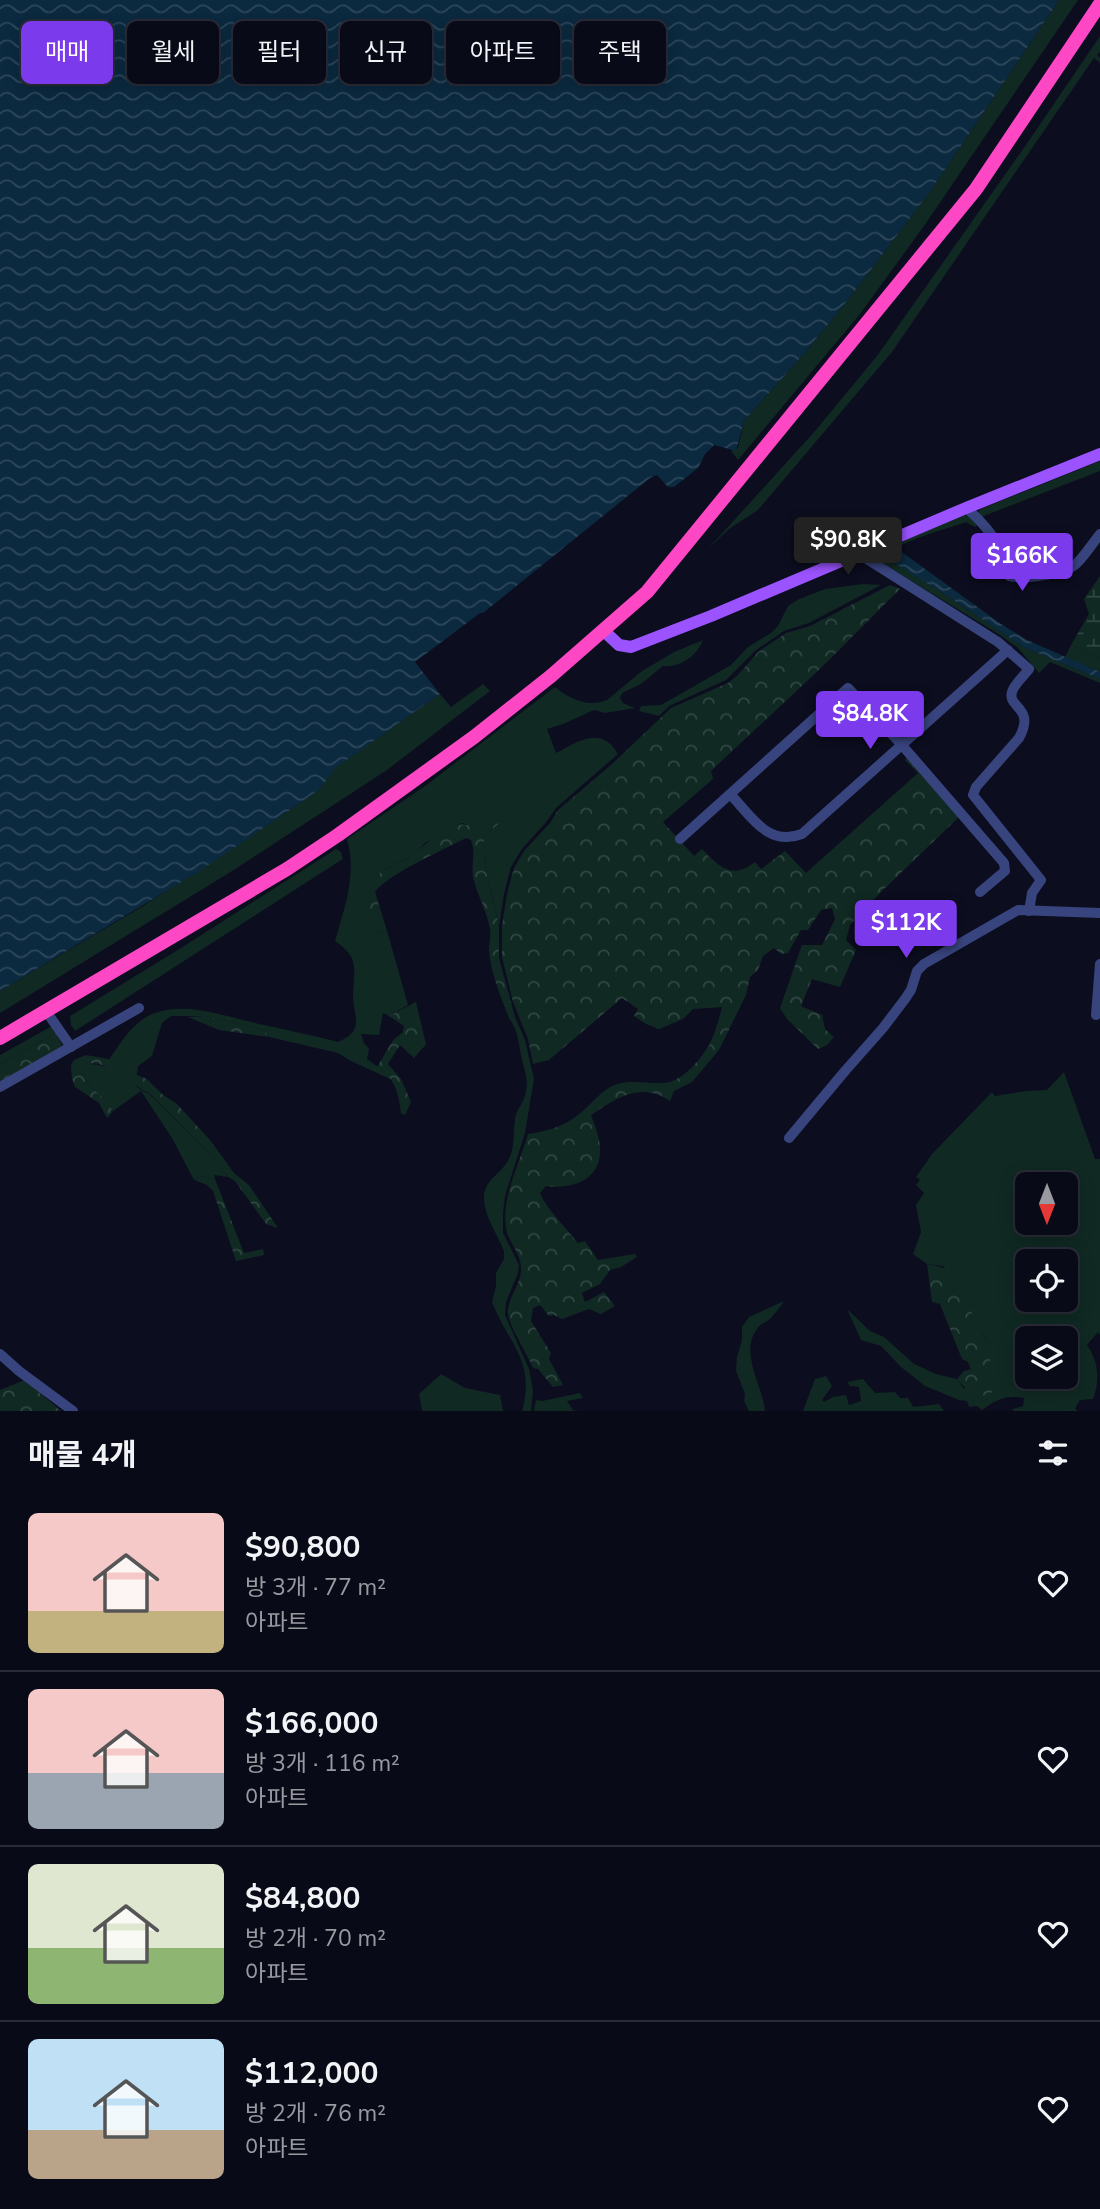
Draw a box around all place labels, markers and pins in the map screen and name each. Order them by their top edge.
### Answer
pin: $90.8K [791,518,905,577]
pin: $166K [973,534,1071,593]
pin: $84.8K [813,692,927,751]
pin: $112K [857,900,955,960]

